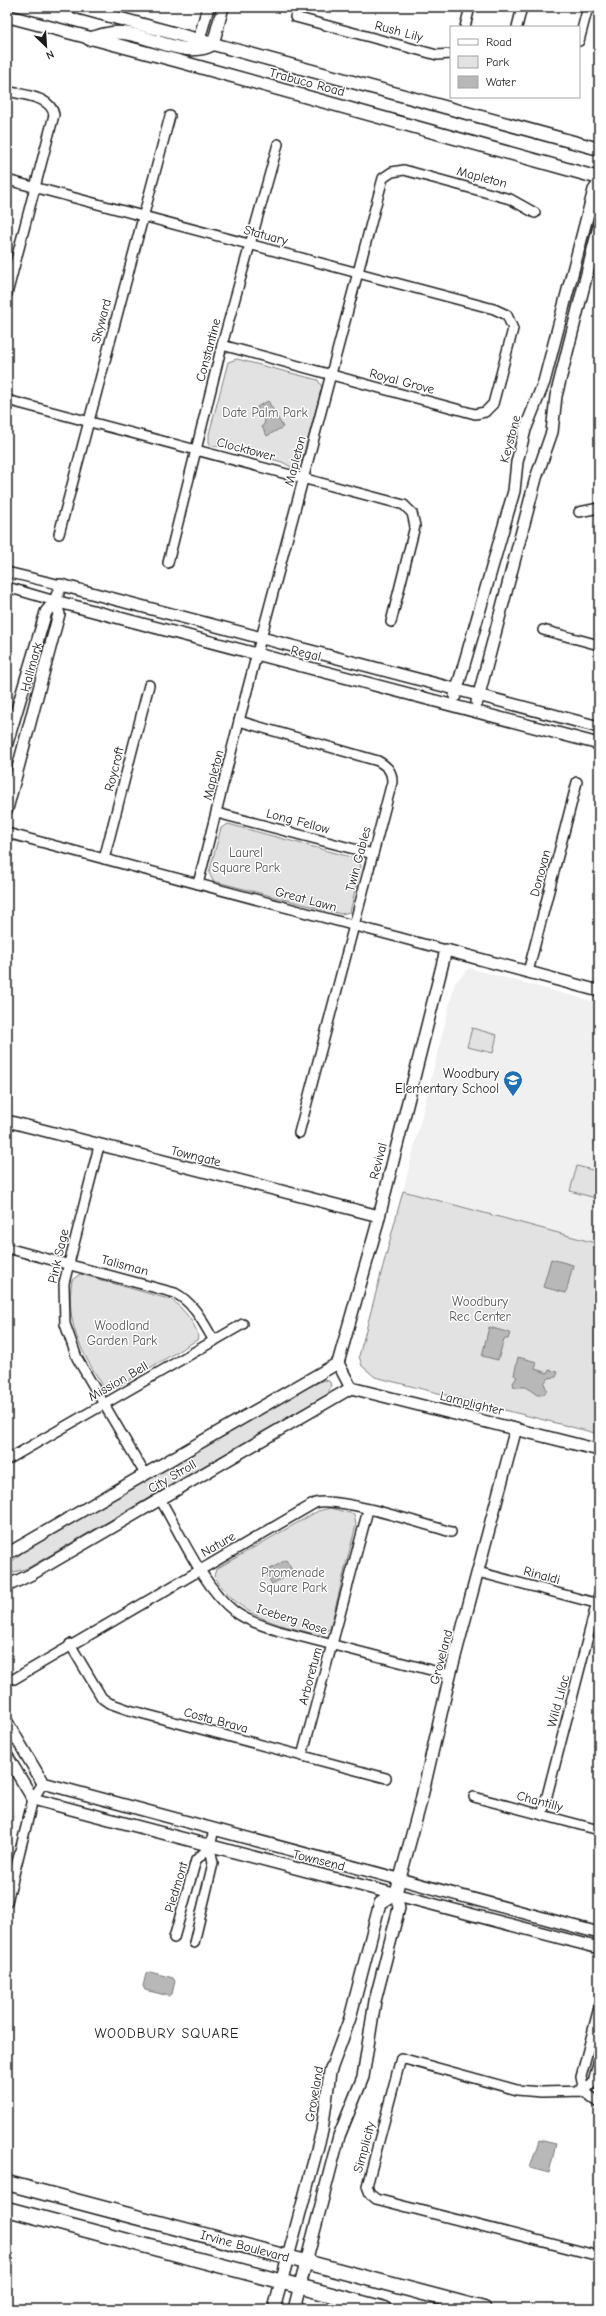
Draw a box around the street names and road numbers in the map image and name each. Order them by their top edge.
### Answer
street label: Rush Lily [373,17,425,45]
street label: Trabuco Road [268,65,346,99]
street label: Mapleton [455,163,509,191]
street label: Statuary [242,222,290,248]
street label: Skyward [88,297,114,345]
street label: Constantine [192,316,224,383]
street label: Royal Grove [368,365,437,397]
street label: Keystone [496,413,524,465]
street label: Clocktower [215,434,278,464]
street label: Mapleton [281,434,309,488]
street label: Hallmark [17,640,45,693]
street label: Regal [289,642,323,664]
street label: Roycroft [101,744,127,793]
street label: Mapleton [200,748,226,802]
street label: Long Fellow [265,805,332,837]
street label: Twin Gables [342,825,374,893]
street label: Donovan [527,848,553,898]
street label: Great Lawn [273,884,339,914]
street label: Revival [366,1141,390,1181]
street label: Towngate [170,1143,223,1170]
street label: Pink Sage [44,1227,72,1285]
street label: Talisman [100,1252,150,1278]
street label: Mission Bell [86,1358,150,1404]
street label: Lamplighter [438,1388,506,1418]
street label: City Stroll [145,1456,199,1496]
street label: Nature [198,1528,238,1560]
street label: Rinaldi [522,1563,562,1587]
street label: Iceberg Rose [255,1600,330,1638]
street label: Groveland [426,1628,456,1686]
street label: Arboretum [295,1646,325,1706]
street label: Wild Lilac [544,1673,572,1729]
street label: Costa Brava [182,1704,250,1736]
street label: Chantilly [515,1788,565,1814]
street label: Townsend [291,1846,347,1874]
street label: Piedmont [161,1859,191,1914]
street label: Groveland [302,2065,326,2123]
street label: Simplicity [350,2120,378,2174]
street label: Irvine Boulevard [199,2227,291,2265]

